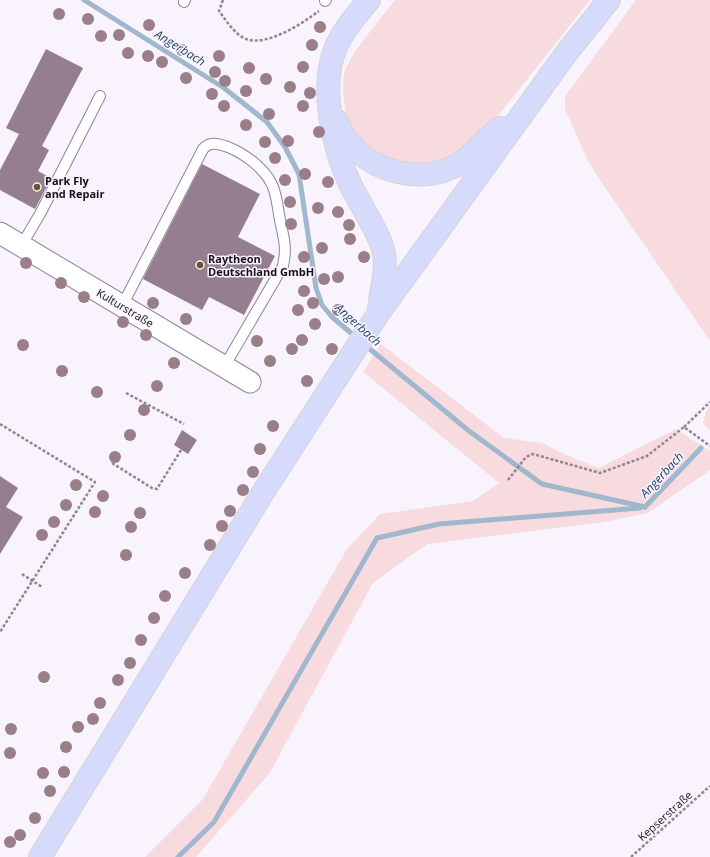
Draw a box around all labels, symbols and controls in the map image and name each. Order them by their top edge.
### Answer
water label: Angerbach [151,25,209,70]
place label: Park Fly and Repair [45,173,104,201]
marker: Park Fly and Repair [32,182,42,192]
place label: Raytheon Deutschland GmbH [208,251,314,279]
marker: Raytheon Deutschland GmbH [195,260,205,270]
street label: Kulturstraße [94,285,157,331]
water label: Angerbach [331,299,385,350]
water label: Angerbach [635,448,687,502]
street label: Kepserstraße [634,787,695,844]

